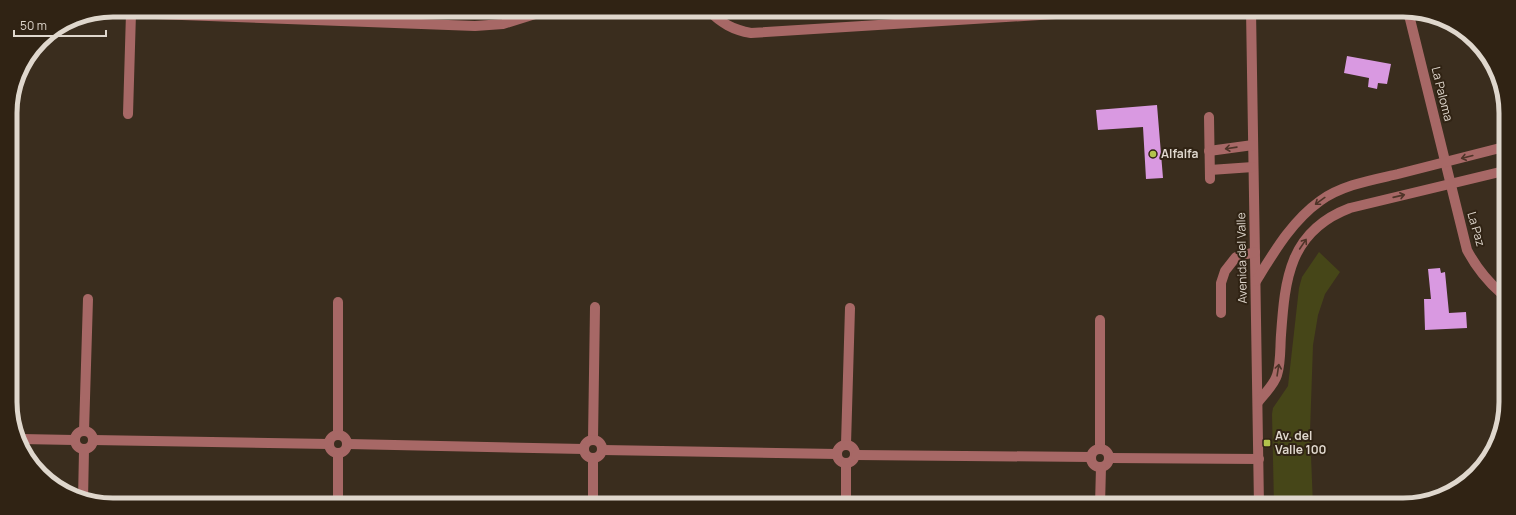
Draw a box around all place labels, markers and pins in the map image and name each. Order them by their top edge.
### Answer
place label: Alfalfa [1161,145,1198,162]
marker: Alfalfa [1148,149,1158,159]
place label: Av. del Valle 100 [1275,427,1327,458]
marker: Av. del Valle 100 [1262,438,1272,448]

